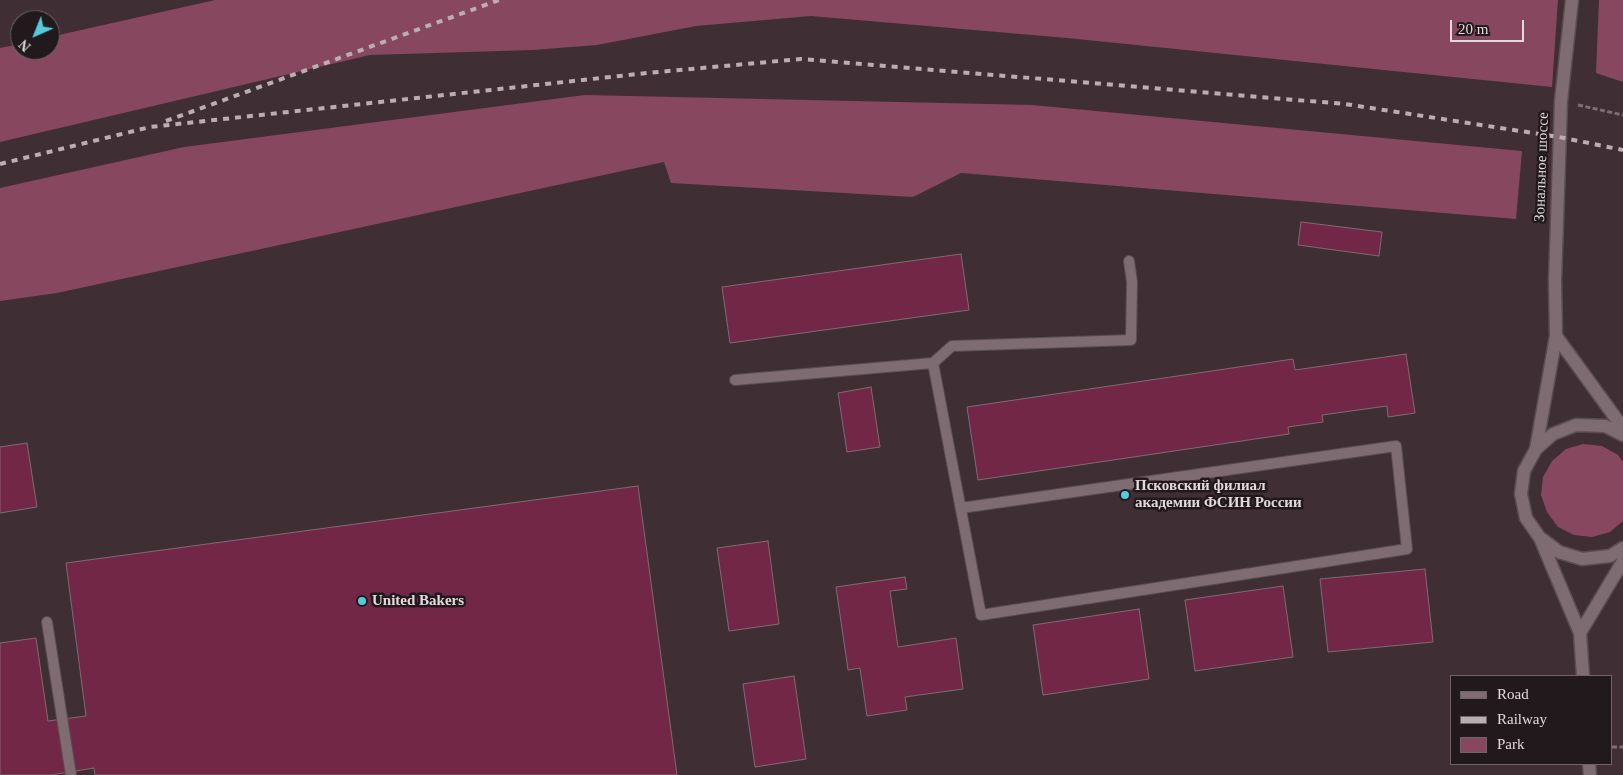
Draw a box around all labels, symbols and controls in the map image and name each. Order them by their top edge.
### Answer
north arrow [10,10,60,60]
scale bar [1453,10,1527,42]
text: 20 m [1458,21,1488,37]
text: N [16,37,34,54]
street label: Зональное шоссе [1531,112,1553,222]
place label: Псковский филиал академии ФСИН России [1135,477,1302,512]
marker: Псковский филиал академии ФСИН России [1119,489,1131,501]
place label: United Bakers [372,592,464,610]
marker: United Bakers [356,595,368,607]
legend [1450,675,1613,765]
text: Road [1497,686,1529,702]
text: Railway [1497,711,1547,727]
text: Park [1497,736,1525,752]

